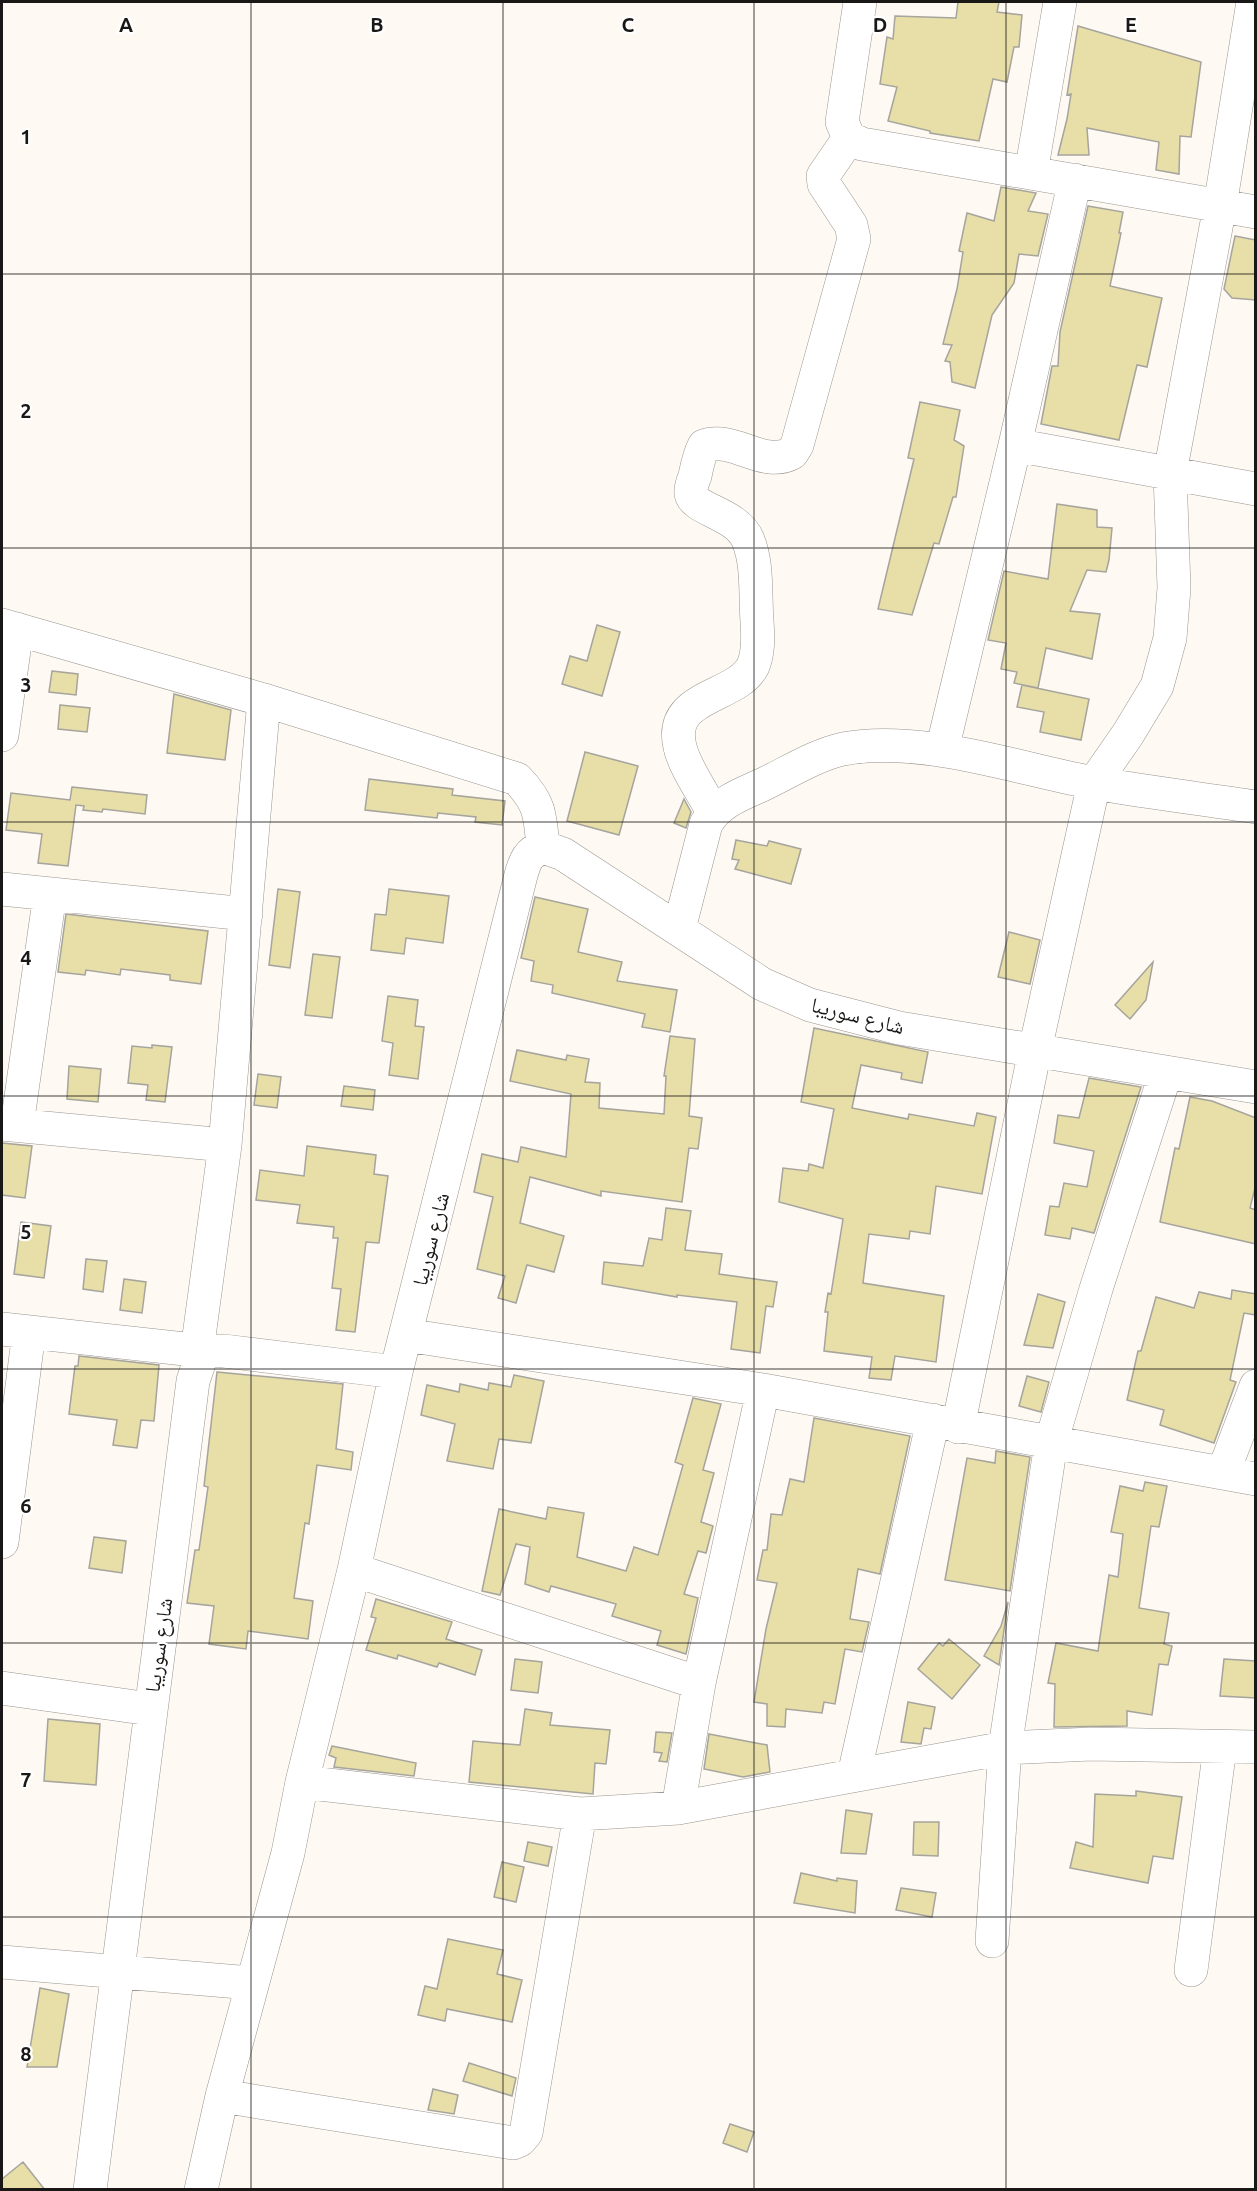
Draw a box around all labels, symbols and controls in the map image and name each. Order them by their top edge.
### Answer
text: A [119,13,133,36]
text: B [370,13,384,36]
text: C [622,13,635,36]
text: D [873,13,887,36]
text: E [1125,13,1137,36]
text: 1 [20,125,32,148]
text: 2 [20,399,32,422]
text: 3 [20,673,32,696]
text: 4 [20,946,32,969]
street label: شارع سوريبا [808,992,907,1040]
street label: شارع سوريبا [407,1190,455,1289]
text: 5 [20,1220,32,1243]
text: 6 [20,1494,32,1517]
street label: شارع سوريبا [139,1596,178,1694]
text: 7 [20,1768,32,1791]
text: 8 [20,2042,32,2065]

